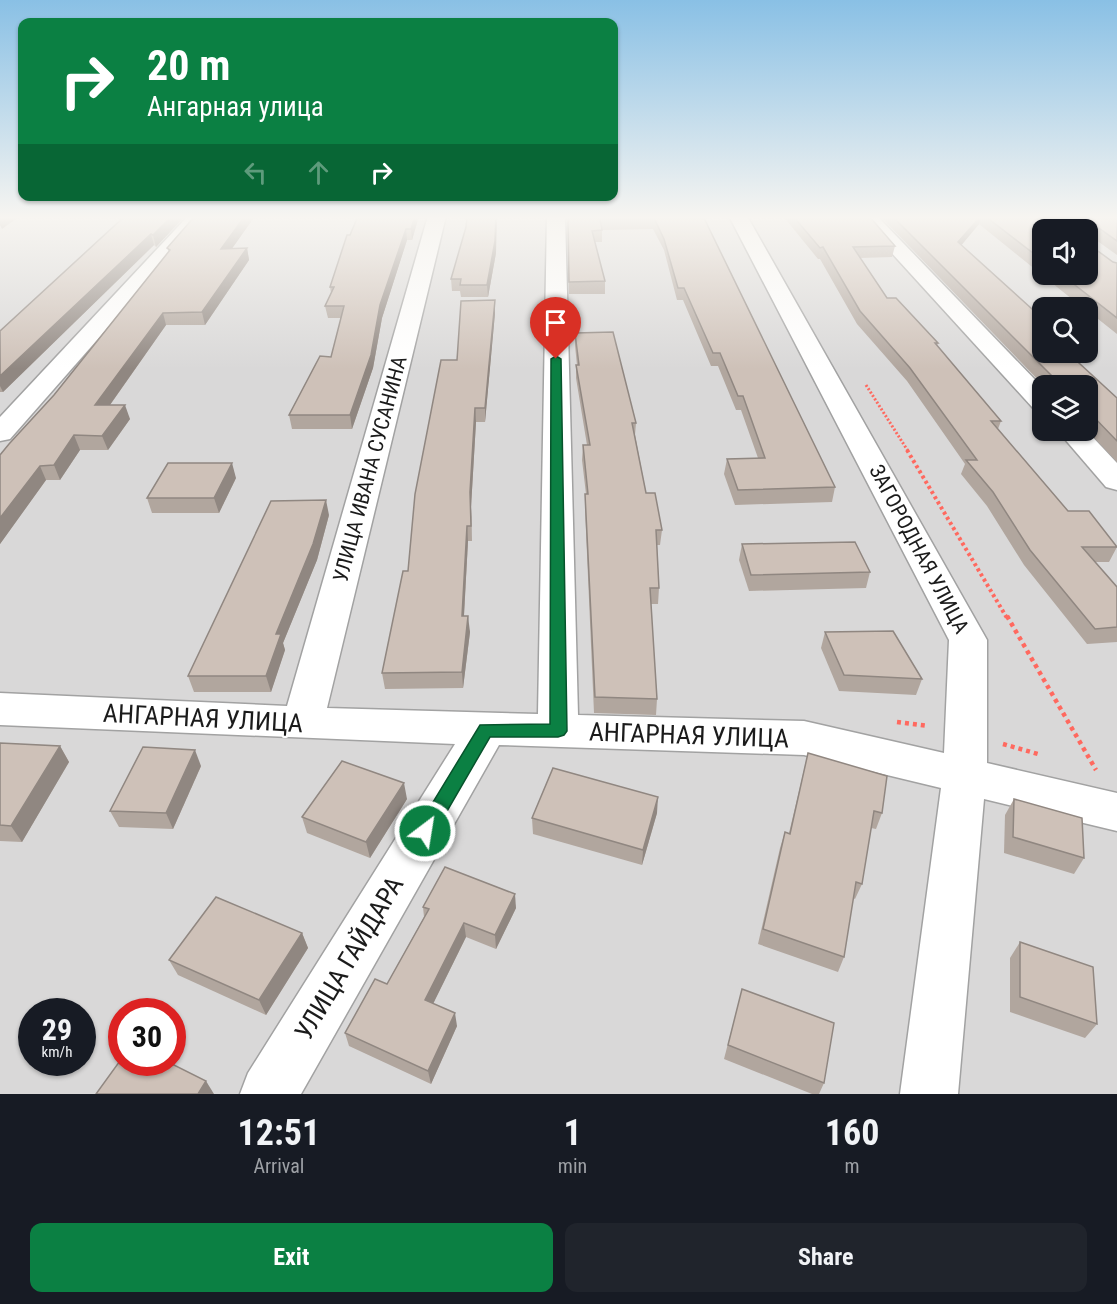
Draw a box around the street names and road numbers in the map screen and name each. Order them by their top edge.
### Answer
street label: УЛИЦА ИВАНА СУСАНИНА [328,354,412,584]
street label: ЗАГОРОДНАЯ УЛИЦА [864,461,974,637]
street label: АНГАРНАЯ УЛИЦА [102,698,304,738]
street label: АНГАРНАЯ УЛИЦА [588,717,790,753]
street label: УЛИЦА ГАЙДАРА [289,871,409,1045]

